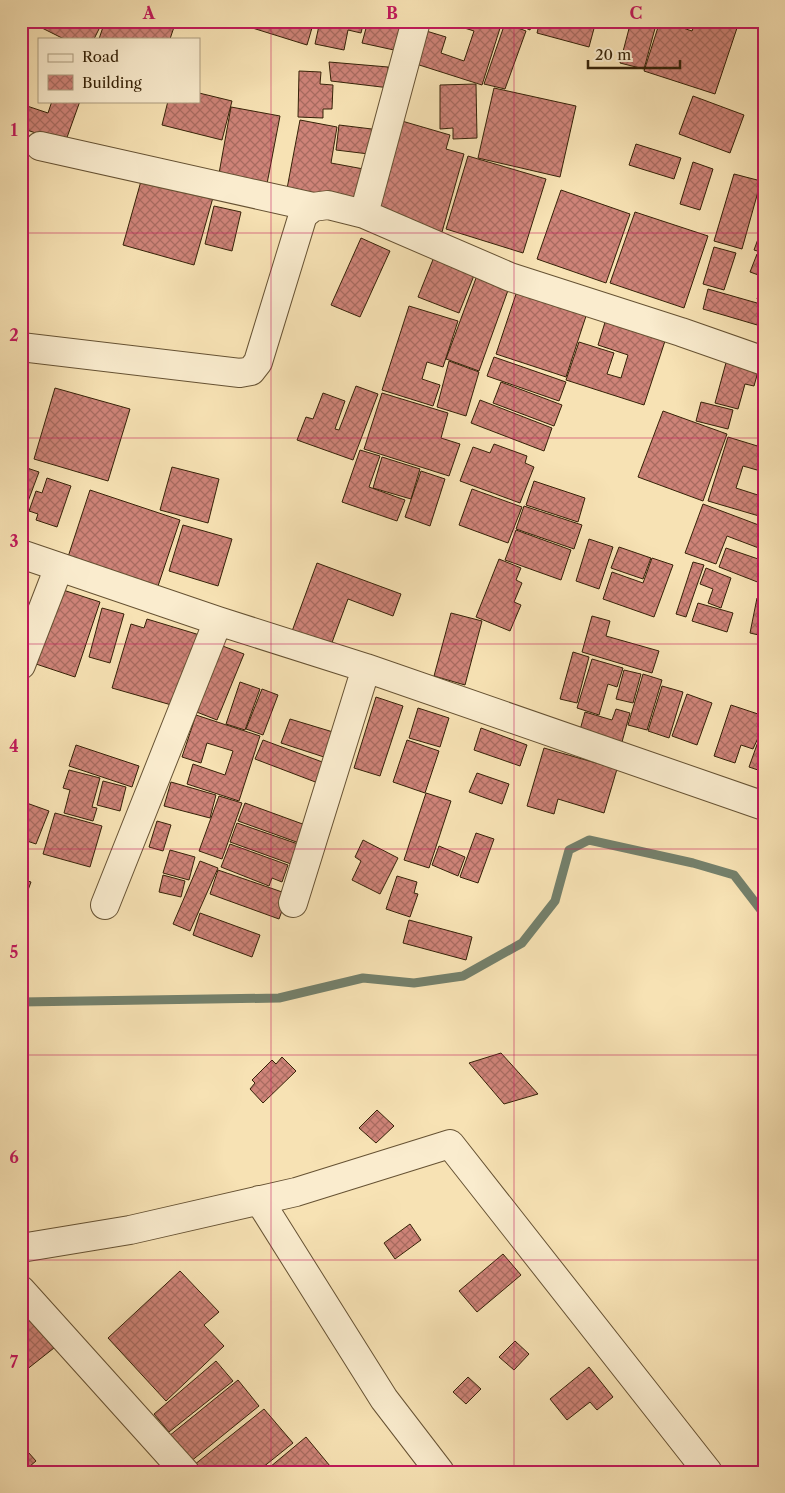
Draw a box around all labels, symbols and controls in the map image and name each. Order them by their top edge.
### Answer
text: A [142,3,156,23]
text: B [386,3,398,23]
text: C [630,3,642,23]
legend [38,38,200,102]
scale bar [588,38,680,70]
text: 20 m [595,45,631,64]
text: Road [82,47,119,66]
text: Building [82,73,142,92]
text: 1 [10,120,18,140]
text: 2 [9,325,19,345]
text: 3 [9,531,19,551]
text: 4 [9,736,19,756]
text: 5 [10,942,19,962]
text: 6 [9,1147,19,1167]
text: 7 [10,1352,19,1372]

